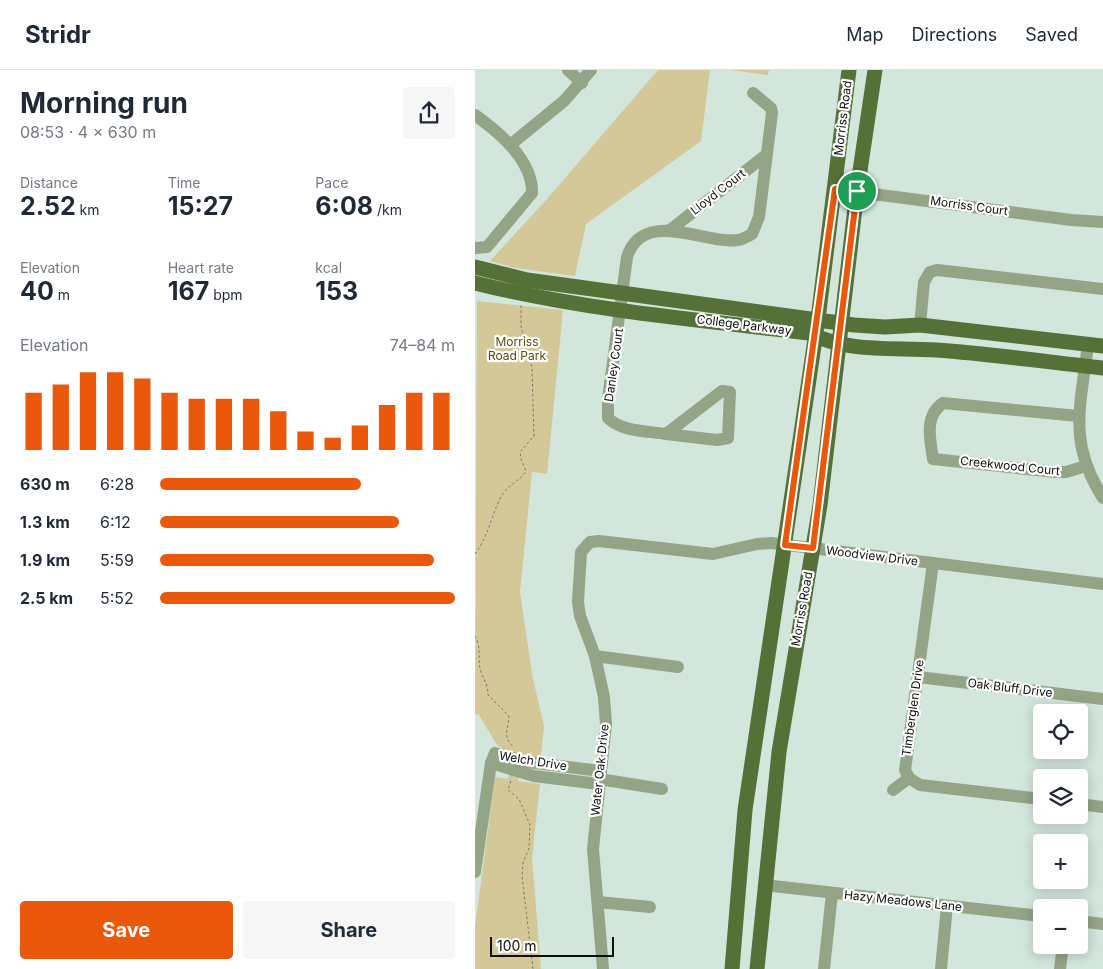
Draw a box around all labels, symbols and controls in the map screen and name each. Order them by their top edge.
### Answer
text: Stridr [25,20,91,49]
text: Map [846,24,884,45]
text: Directions [912,24,997,45]
text: Saved [1025,24,1078,45]
street label: Morriss Road [830,80,855,156]
text: Morning run [20,86,188,120]
button: share [403,87,455,139]
text: 08:53 · 4 × 630 m [20,122,156,142]
street label: Lloyd Court [687,165,748,218]
pin [836,170,878,212]
text: Distance [20,174,78,191]
text: Time [168,174,201,191]
text: Pace [315,174,348,191]
icon: arrive [843,177,871,205]
text: 2.52 [20,191,76,221]
text: 15:27 [168,191,233,221]
text: 6:08 [315,191,373,221]
street label: Morriss Court [929,193,1009,218]
text: km [76,201,100,218]
text: /km [373,201,402,218]
text: Elevation [20,259,80,276]
text: Heart rate [168,259,234,276]
text: kcal [315,259,342,276]
text: 40 [20,276,54,306]
text: 167 [168,276,209,306]
text: 153 [315,276,358,306]
text: m [54,286,70,303]
text: bpm [209,286,243,303]
street label: College Parkway [696,311,793,338]
street label: Danley Court [601,327,626,403]
park label: Morriss Road Park [488,334,546,363]
text: Elevation [20,335,89,355]
text: 74–84 m [390,335,455,355]
street label: Creekwood Court [960,453,1061,478]
text: 630 m [20,474,70,494]
text: 6:28 [100,474,134,494]
text: 1.3 km [20,512,70,532]
text: 6:12 [100,512,131,532]
street label: Woodview Drive [825,542,919,569]
text: 1.9 km [20,550,70,570]
text: 5:59 [100,550,134,570]
street label: Morriss Road [788,571,815,647]
text: 2.5 km [20,588,73,608]
text: 5:52 [100,588,134,608]
street label: Timberglen Drive [898,659,927,757]
street label: Oak Bluff Drive [967,675,1053,700]
map controls [1033,704,1088,954]
button: locate [1033,704,1088,759]
street label: Water Oak Drive [587,723,612,817]
street label: Welch Drive [498,748,568,773]
button: layers [1033,769,1088,824]
button: + [1033,834,1088,889]
street label: Hazy Meadows Lane [843,887,963,914]
button: − [1033,899,1088,954]
button: Save [20,901,233,959]
button: Share [243,901,455,959]
scale bar [490,934,614,957]
text: 100 m [497,937,537,954]

